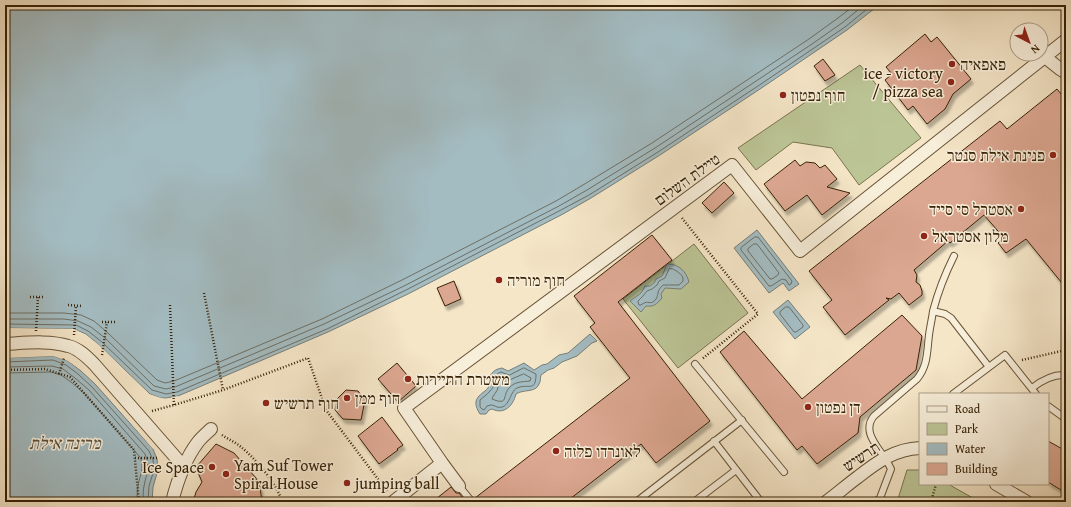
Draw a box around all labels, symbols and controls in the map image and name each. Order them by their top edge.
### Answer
north arrow [1009,22,1049,62]
text: N [1027,41,1044,58]
place label: פאפאיה [960,52,1006,76]
marker: פאפאיה [947,59,957,69]
place label: ice - victory / pizza sea [863,61,943,103]
marker: ice - victory / pizza sea [946,77,956,87]
place label: חוף נפטון [791,83,845,107]
marker: חוף נפטון [778,90,788,100]
place label: פנינת אילת סנטר [947,143,1045,167]
street label: טיילת השלום [649,147,725,211]
marker: פנינת אילת סנטר [1048,150,1058,160]
place label: אסטרל סי סייד [929,197,1013,221]
marker: אסטרל סי סייד [1016,204,1026,214]
place label: מלון אסטראל [932,224,1009,248]
marker: מלון אסטראל [919,231,929,241]
place label: חוף מוריה [507,268,565,292]
marker: חוף מוריה [494,275,504,285]
place label: משטרת התיירות [416,367,510,391]
marker: משטרת התיירות [403,374,413,384]
place label: חוף ממן [355,386,400,410]
place label: חוף תרשיש [274,391,339,415]
marker: חוף ממן [342,393,352,403]
legend [919,393,1049,485]
place label: דן נפטון [816,395,860,419]
marker: חוף תרשיש [261,398,271,408]
text: Road [955,400,981,417]
marker: דן נפטון [803,402,813,412]
text: Park [955,420,979,437]
water label: מרינה אילת [29,430,102,455]
street label: תרשיש [837,435,885,477]
place label: לאונרדו פלזה [564,439,641,463]
text: Water [955,440,985,457]
marker: לאונרדו פלזה [551,446,561,456]
place label: Yam Suf Tower Spiral House [234,453,334,495]
place label: Ice Space [142,455,204,479]
text: Building [955,460,998,477]
marker: Ice Space [207,462,217,472]
marker: Yam Suf Tower Spiral House [221,469,231,479]
place label: jumping ball [353,471,440,495]
marker: jumping ball [342,478,352,488]

